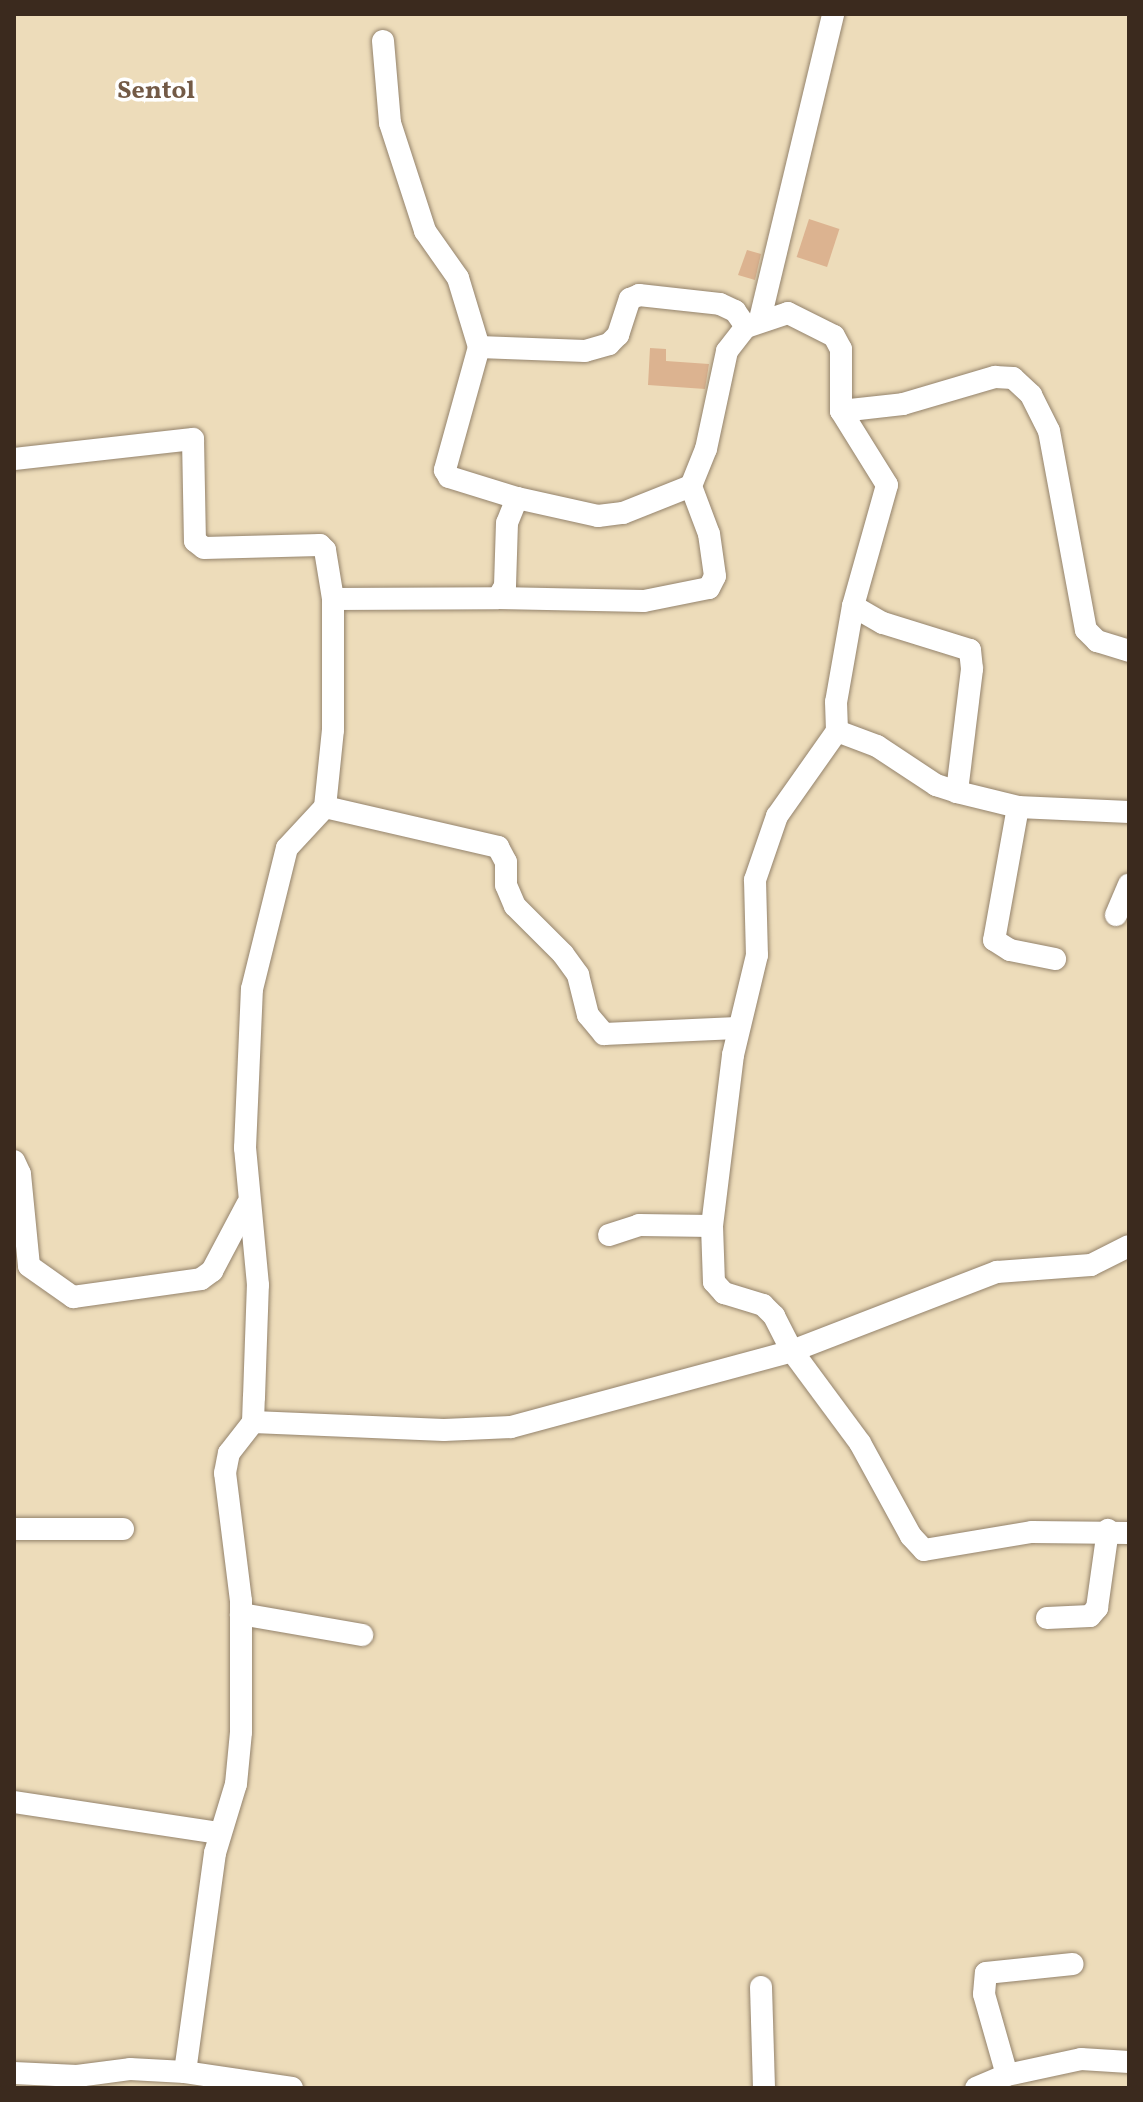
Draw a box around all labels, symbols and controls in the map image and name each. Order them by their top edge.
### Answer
district label: Sentol [117,76,195,108]

